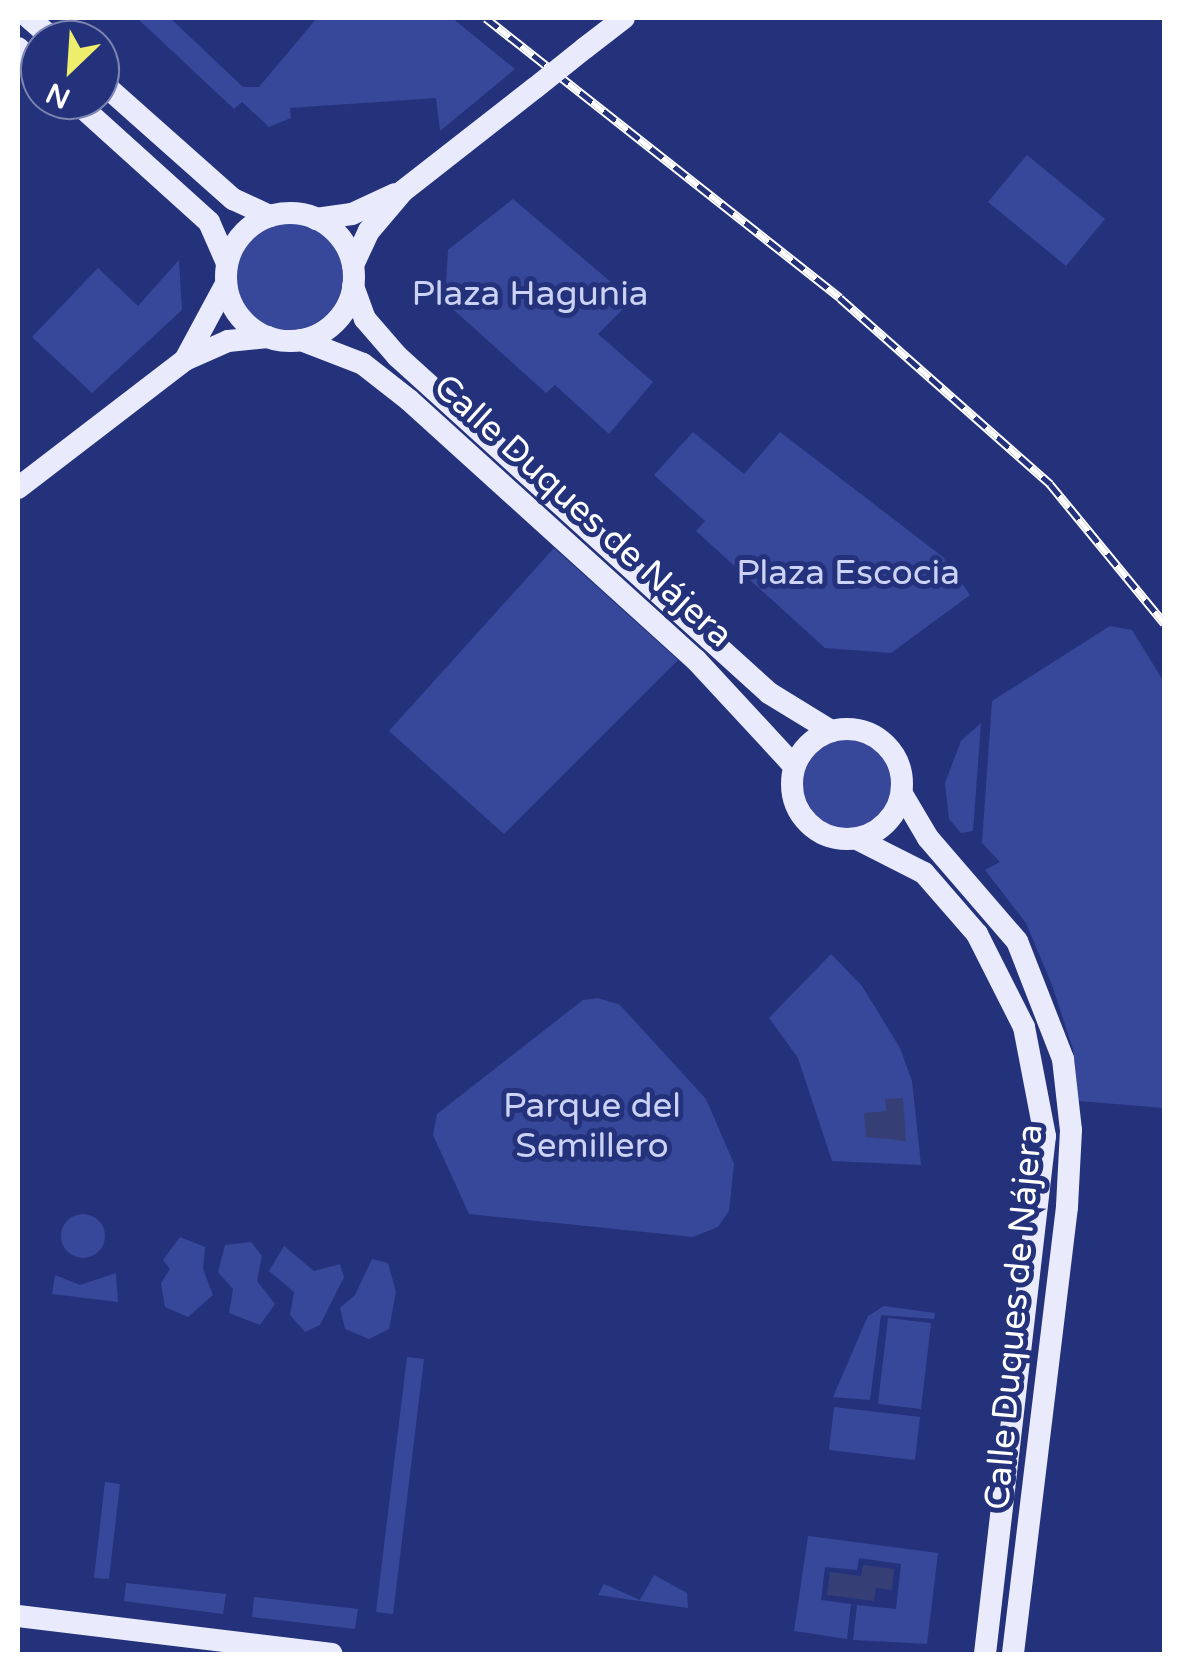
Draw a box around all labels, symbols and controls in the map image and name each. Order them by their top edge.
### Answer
north arrow [20,20,120,120]
text: N [41,75,76,116]
park label: Plaza Hagunia [411,273,649,315]
street label: Calle Duques de Nájera [425,366,741,656]
park label: Plaza Escocia [736,552,960,594]
park label: Parque del Semillero [503,1085,681,1167]
street label: Calle Duques de Nájera [976,1122,1052,1512]

